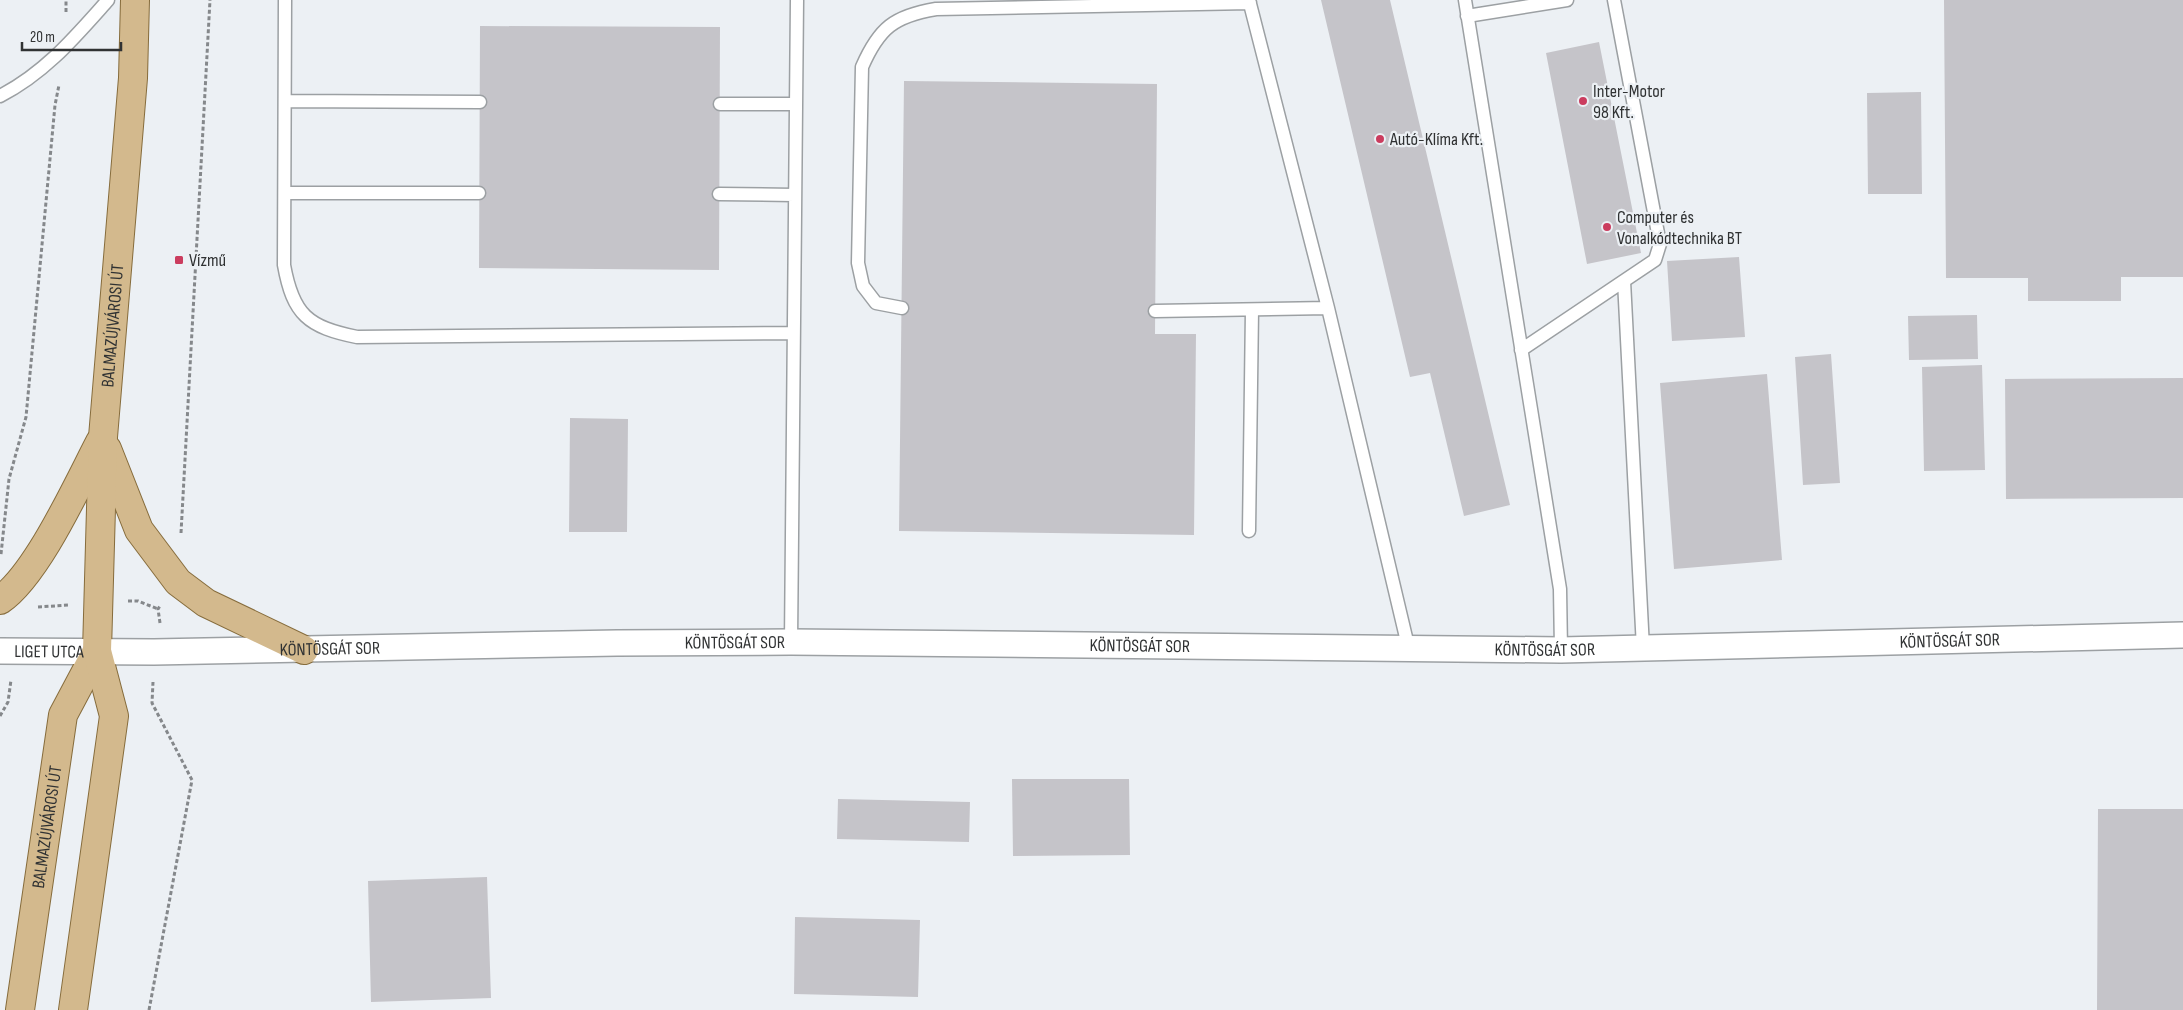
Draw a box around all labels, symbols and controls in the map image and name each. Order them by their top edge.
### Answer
scale bar [22,20,121,52]
text: 20 m [30,28,55,47]
place label: Inter-Motor 98 Kft. [1593,81,1665,123]
marker: Inter-Motor 98 Kft. [1577,95,1589,107]
place label: Autó-Klíma Kft. [1389,129,1483,150]
marker: Autó-Klíma Kft. [1374,133,1386,145]
place label: Computer és Vonalkódtechnika BT [1617,207,1742,249]
marker: Computer és Vonalkódtechnika BT [1601,221,1613,233]
place label: Vízmű [189,250,226,271]
marker: Vízmű [173,254,185,266]
street label: BALMAZÚJVÁROSI ÚT [97,263,128,388]
street label: KÖNTÖSGÁT SOR [1899,629,2000,653]
street label: KÖNTÖSGÁT SOR [685,632,785,654]
street label: KÖNTÖSGÁT SOR [1090,635,1190,657]
street label: KÖNTÖSGÁT SOR [280,638,380,661]
street label: KÖNTÖSGÁT SOR [1495,639,1595,661]
street label: LIGET UTCA [14,641,84,663]
street label: BALMAZÚJVÁROSI ÚT [28,764,66,890]

